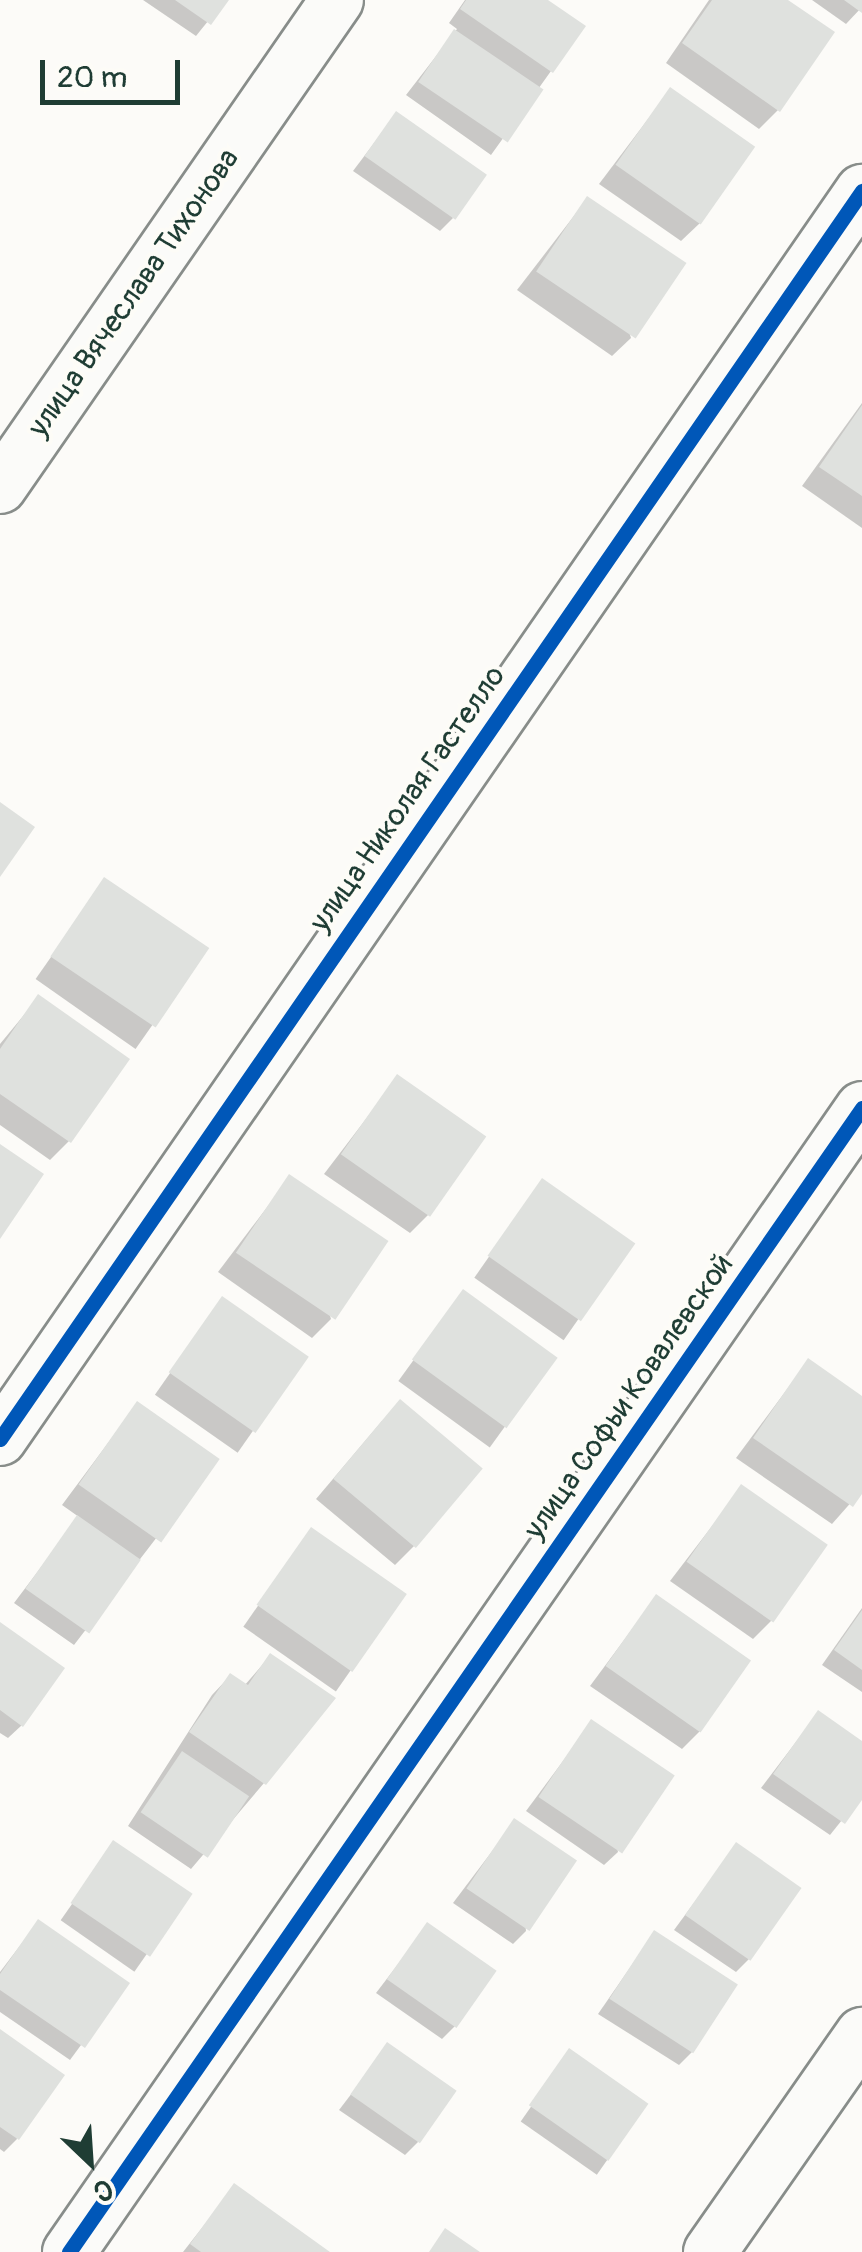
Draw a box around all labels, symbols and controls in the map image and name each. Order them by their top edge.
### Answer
scale bar [45,40,185,102]
text: 20 m [57,59,127,96]
street label: улица Вячеслава Тихонова [21,142,247,444]
street label: улица Николая Гастелло [303,659,513,939]
street label: улица Софьи Ковалевской [517,1248,741,1546]
north arrow [40,2112,140,2212]
text: С [88,2170,118,2209]

